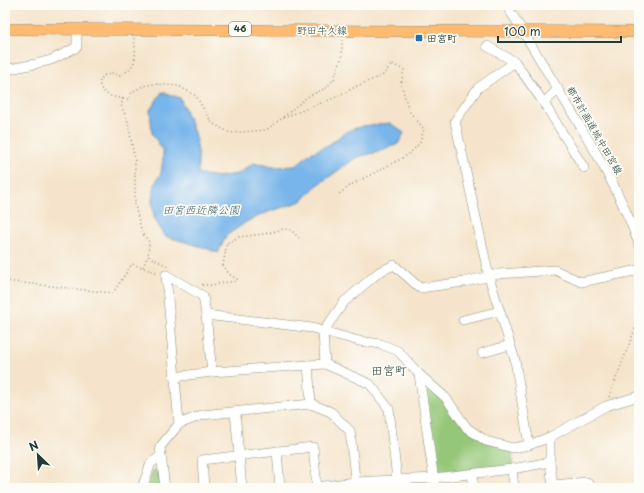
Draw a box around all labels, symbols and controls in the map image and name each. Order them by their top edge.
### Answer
scale bar [498,18,621,44]
road number: 46 [229,22,251,36]
street label: 野田牛久線 [297,22,347,37]
text: 100 m [504,22,541,40]
place label: 田宮町 [427,30,457,45]
marker: 田宮町 [414,33,424,43]
street label: 都市計画道城中田宮線 [564,83,627,177]
water label: 田宮西近隣公園 [163,201,240,218]
district label: 田宮町 [371,361,407,379]
north arrow [18,435,58,475]
text: N [26,436,41,455]

